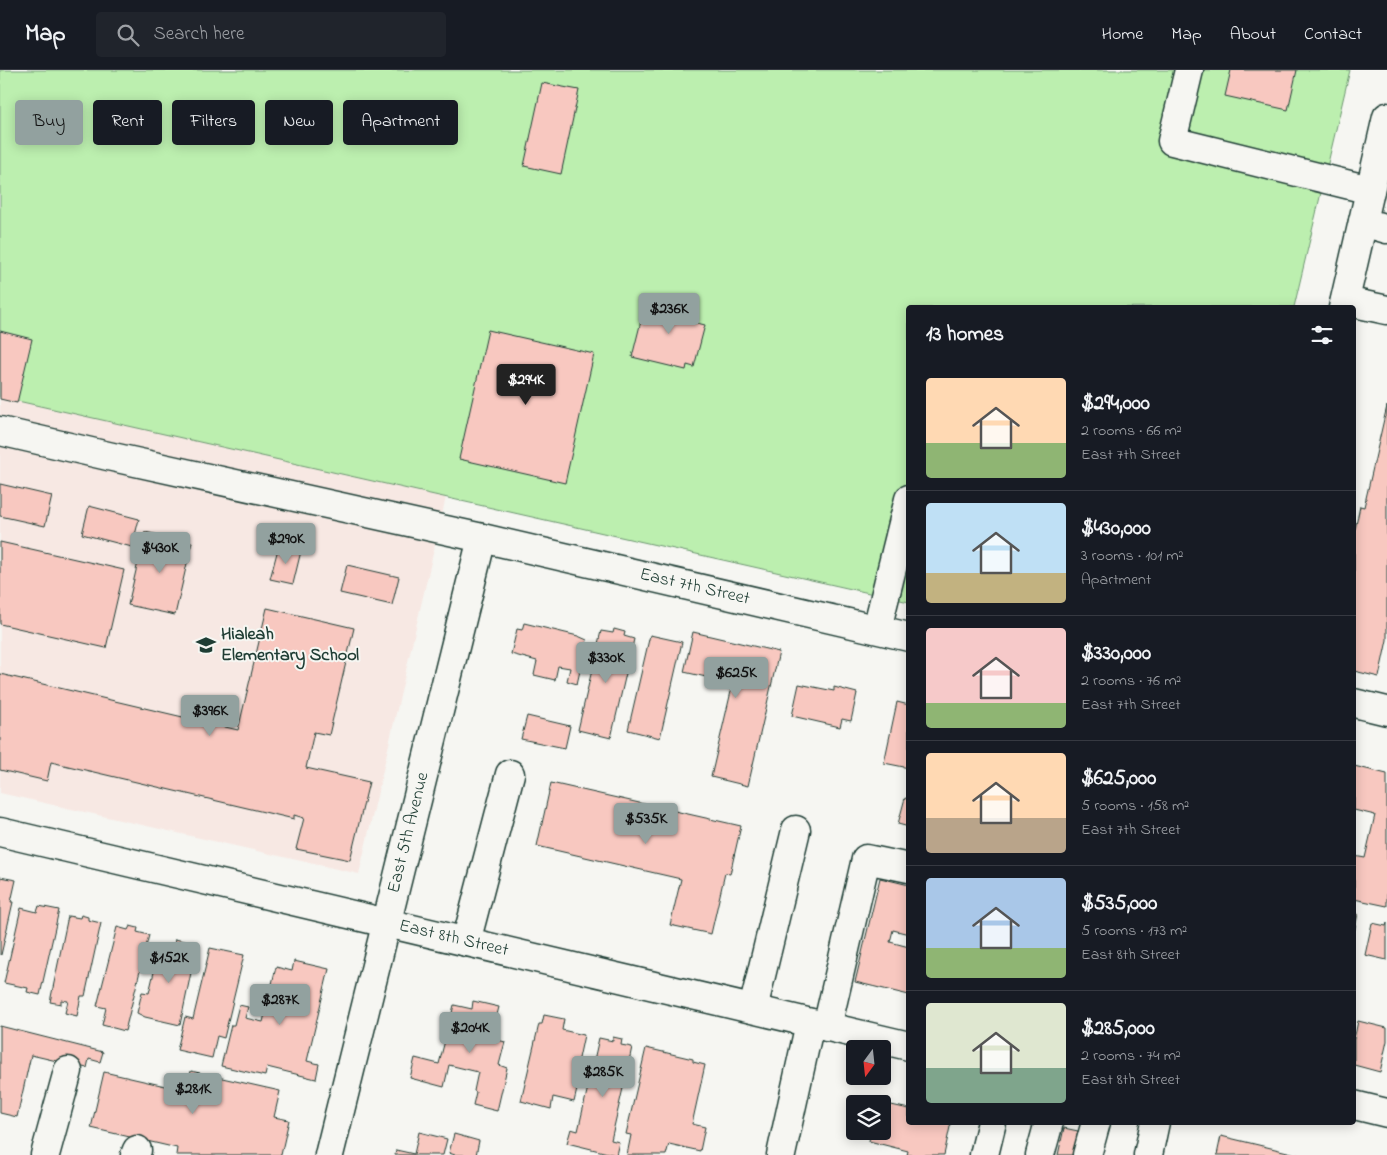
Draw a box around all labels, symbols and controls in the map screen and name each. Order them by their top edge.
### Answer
search box [96,12,446,57]
text: Map [25,17,66,52]
icon: search [114,21,142,49]
text: Search here [154,21,245,48]
text: Home [1102,22,1143,48]
text: Map [1171,22,1202,48]
text: About [1230,22,1276,48]
text: Contact [1304,22,1362,48]
chip: Buy [15,100,83,145]
chip: Rent [93,100,162,145]
chip: Filters [172,100,255,145]
chip: New [265,100,333,145]
chip: Apartment [343,100,458,145]
pin: $236K [634,292,704,335]
text: $236K [649,297,689,321]
text: 13 homes [926,320,1004,350]
icon: filters [1308,321,1336,349]
pin: $294K [491,364,561,406]
text: $294K [508,368,544,392]
text: $294,000 [1081,389,1150,419]
icon: home [966,398,1026,458]
text: 2 rooms · 66 m² [1081,419,1182,443]
text: East 7th Street [1081,443,1181,467]
text: $430,000 [1081,514,1151,544]
pin: $290K [251,522,321,565]
icon: home [966,523,1026,583]
text: $290K [267,527,305,551]
pin: $430K [125,532,195,574]
text: $430K [141,536,179,560]
text: 3 rooms · 101 m² [1081,544,1183,568]
street label: East 7th Street [637,562,752,613]
text: Apartment [1081,568,1151,592]
place label: Hialeah Elementary School [221,622,359,670]
school or university icon: Hialeah Elementary School [195,634,217,656]
text: $330,000 [1081,639,1151,669]
pin: $330K [571,642,641,684]
text: $330K [587,646,625,670]
icon: home [966,648,1026,708]
pin: $625K [701,656,771,699]
text: $625K [715,661,757,685]
text: 2 rooms · 76 m² [1081,669,1181,693]
text: East 7th Street [1081,693,1181,717]
pin: $396K [175,694,245,737]
text: $396K [192,699,228,723]
text: $625,000 [1081,764,1156,794]
street label: East 5th Avenue [381,769,437,896]
icon: home [966,773,1026,833]
text: 5 rooms · 158 m² [1081,794,1189,818]
pin: $535K [611,802,681,845]
text: $535K [625,807,667,831]
text: East 7th Street [1081,818,1181,842]
text: $535,000 [1081,889,1157,919]
icon: home [966,898,1026,958]
street label: East 8th Street [396,913,511,964]
text: 5 rooms · 173 m² [1081,919,1187,943]
pin: $152K [134,942,204,984]
text: East 8th Street [1081,943,1180,967]
text: $152K [149,946,189,970]
pin: $287K [245,984,315,1026]
text: $287K [261,988,299,1012]
pin: $204K [435,1012,505,1054]
text: $285,000 [1081,1014,1155,1044]
text: $204K [451,1016,489,1040]
icon: home [966,1023,1026,1083]
north arrow [846,1040,891,1085]
map controls [846,1040,891,1140]
text: 2 rooms · 74 m² [1081,1044,1181,1068]
pin: $285K [568,1056,638,1098]
text: $285K [583,1060,623,1084]
text: East 8th Street [1081,1068,1180,1092]
pin: $281K [158,1072,228,1115]
text: $281K [175,1077,211,1101]
button: layers [846,1095,891,1140]

